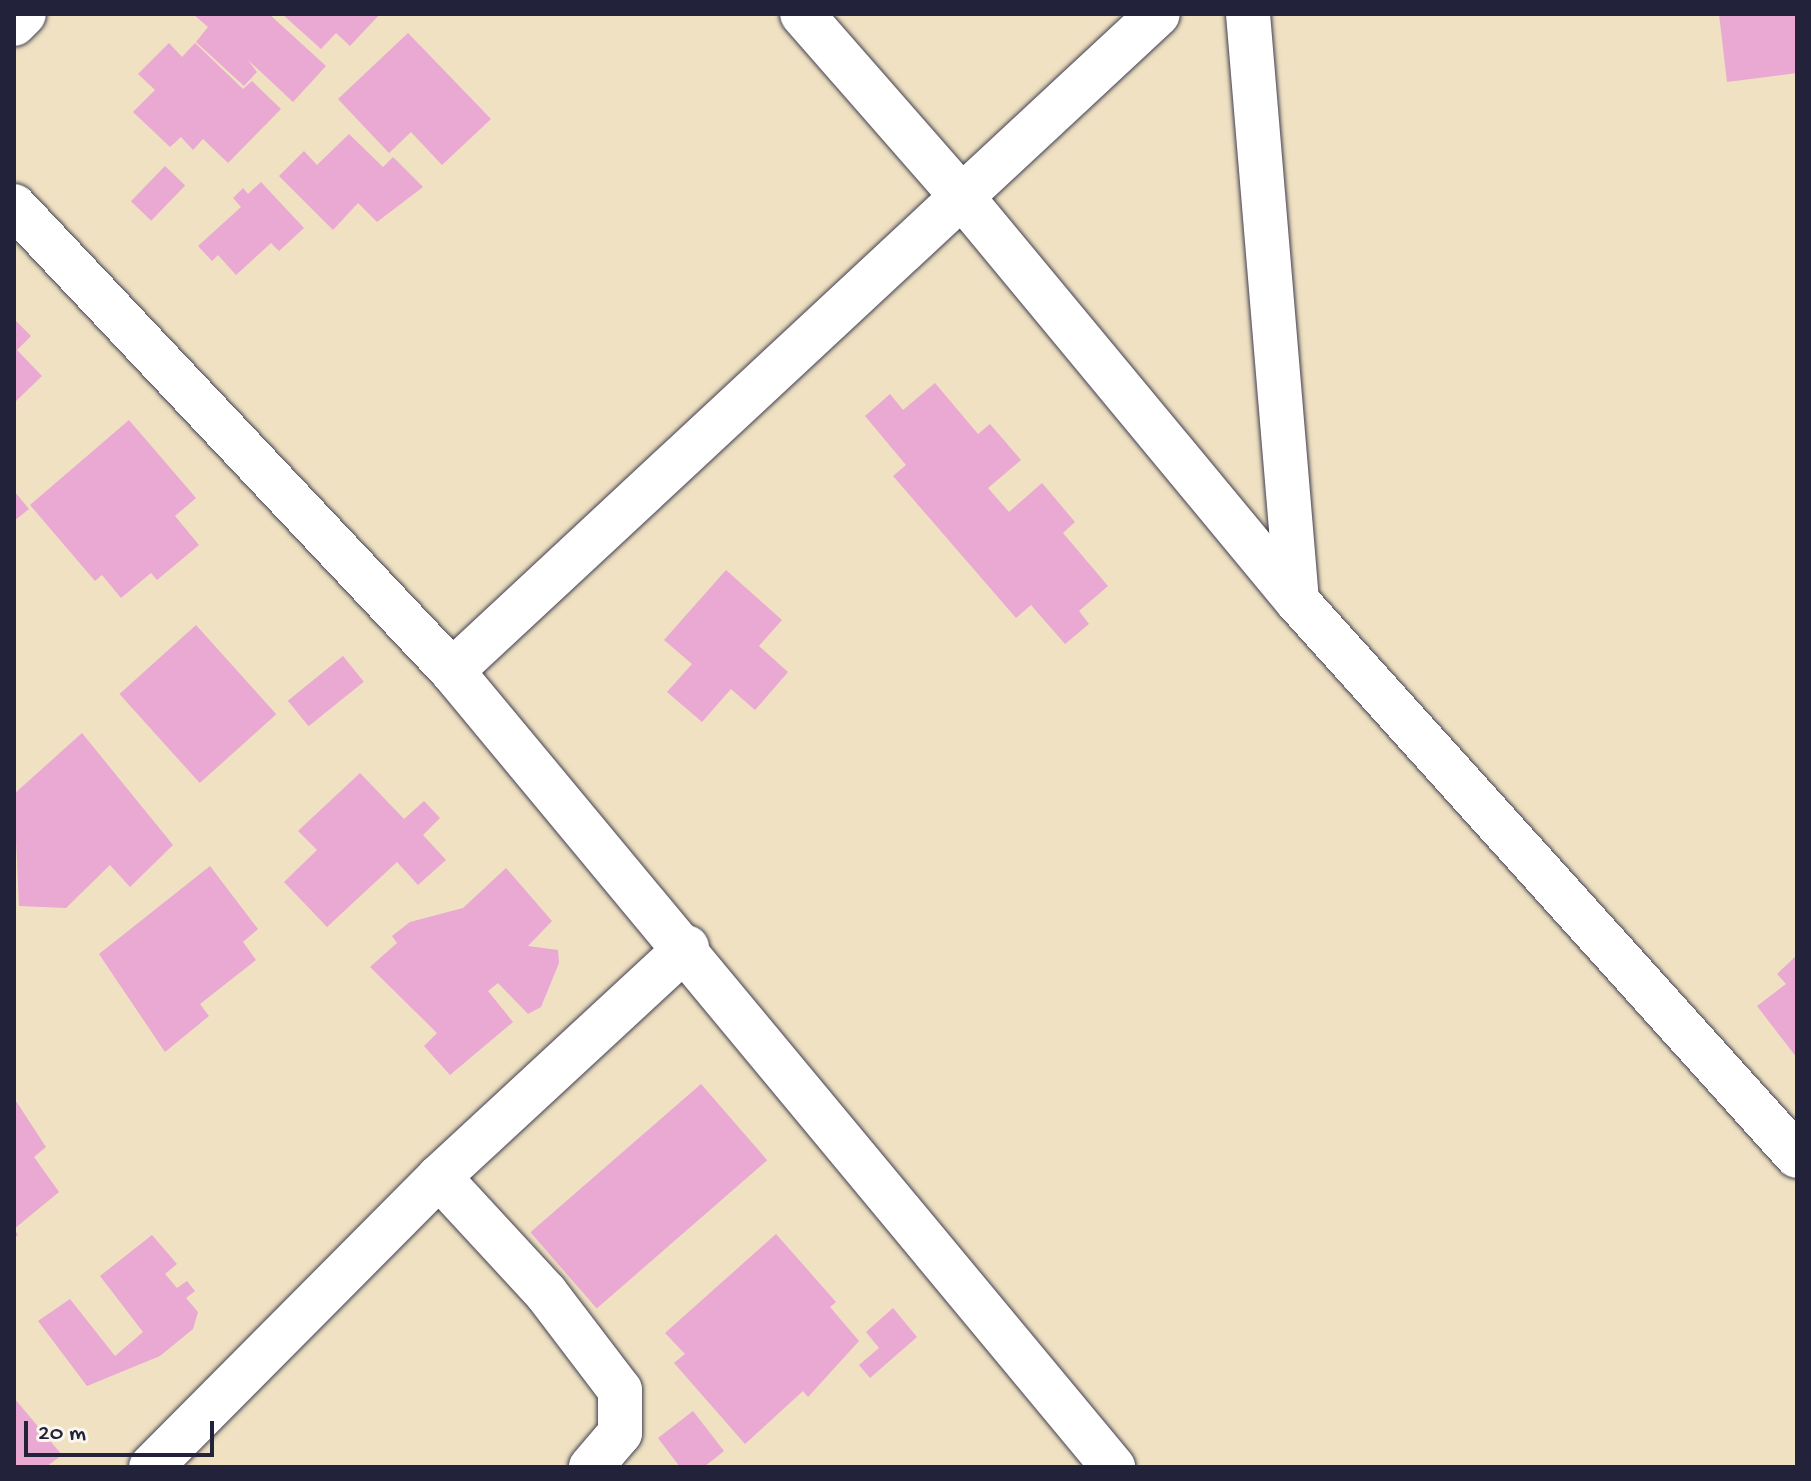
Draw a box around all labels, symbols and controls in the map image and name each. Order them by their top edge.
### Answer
scale bar [28,1405,218,1455]
text: 20 m [38,1420,86,1449]

